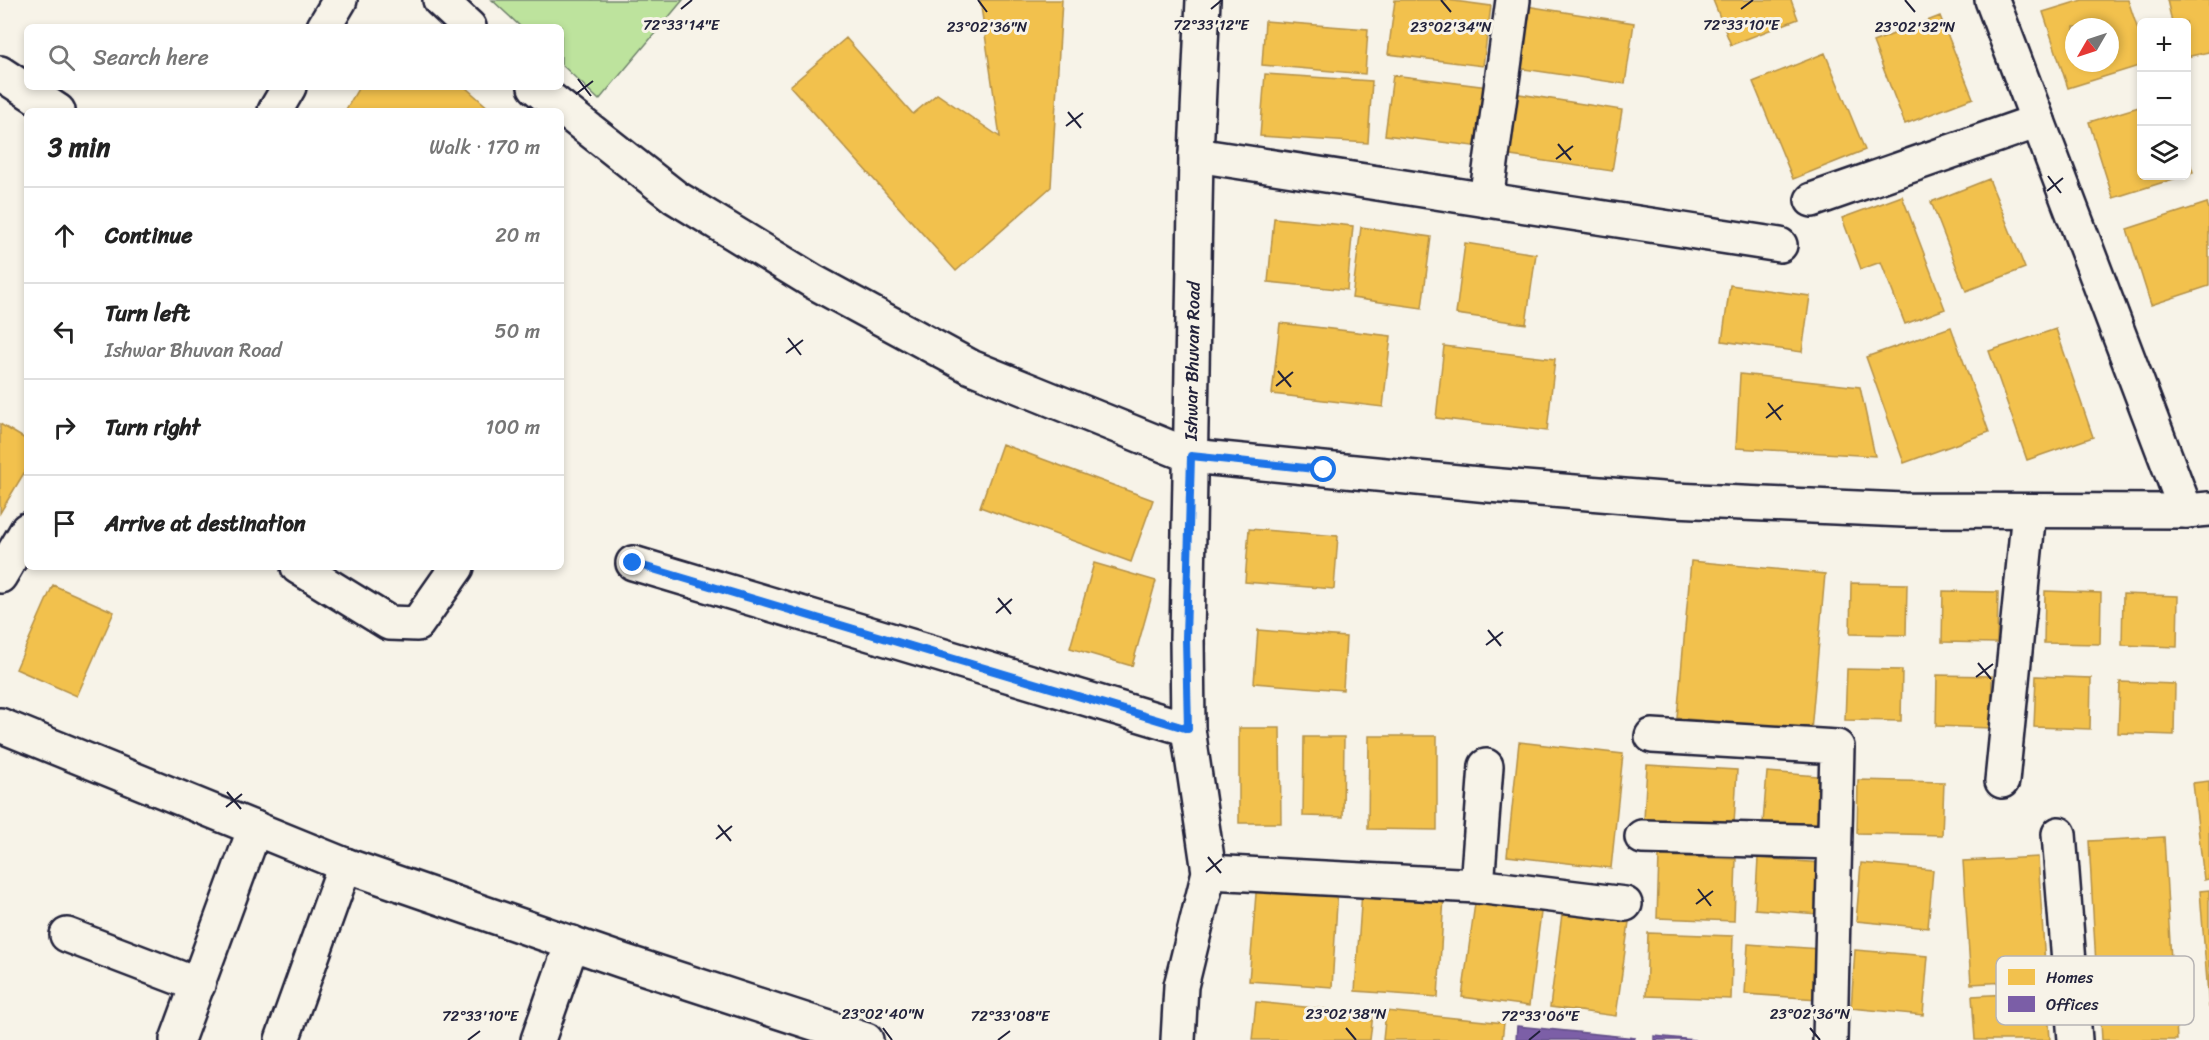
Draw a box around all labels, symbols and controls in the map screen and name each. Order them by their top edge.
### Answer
text: 72°33'14"E [643,12,721,38]
text: 72°33'12"E [1173,12,1250,38]
text: 72°33'10"E [1703,12,1781,38]
text: 23°02'36"N [947,14,1028,40]
text: 23°02'34"N [1410,14,1492,40]
text: 23°02'32"N [1875,14,1956,40]
north arrow [2065,18,2119,72]
map controls [2137,18,2191,180]
button: + [2137,18,2191,72]
search box [24,24,564,90]
text: Search here [93,38,209,77]
icon: search [45,41,78,74]
button: − [2137,72,2191,126]
text: 3 min [48,124,110,170]
button: layers [2137,126,2191,180]
text: Walk · 170 m [429,130,540,165]
text: Continue [105,216,193,255]
text: 20 m [495,218,540,253]
icon: ahead [48,219,81,252]
street label: Ishwar Bhuvan Road [1175,280,1210,442]
text: Turn left [105,294,190,333]
text: 50 m [495,314,540,349]
icon: left [48,315,81,348]
text: Ishwar Bhuvan Road [105,333,282,368]
text: Turn right [105,408,200,447]
text: 100 m [486,410,540,445]
icon: right [48,411,81,444]
route start [1310,456,1336,482]
text: Arrive at destination [105,504,306,543]
icon: arrive [48,507,81,540]
route end [619,549,645,575]
legend [1996,956,2194,1025]
text: Homes [2046,963,2094,992]
text: Offices [2046,990,2099,1019]
text: 23°02'40"N [842,1001,925,1027]
text: 23°02'38"N [1306,1001,1387,1027]
text: 23°02'36"N [1770,1001,1851,1027]
text: 72°33'10"E [442,1003,520,1029]
text: 72°33'08"E [971,1003,1051,1029]
text: 72°33'06"E [1501,1003,1581,1029]

